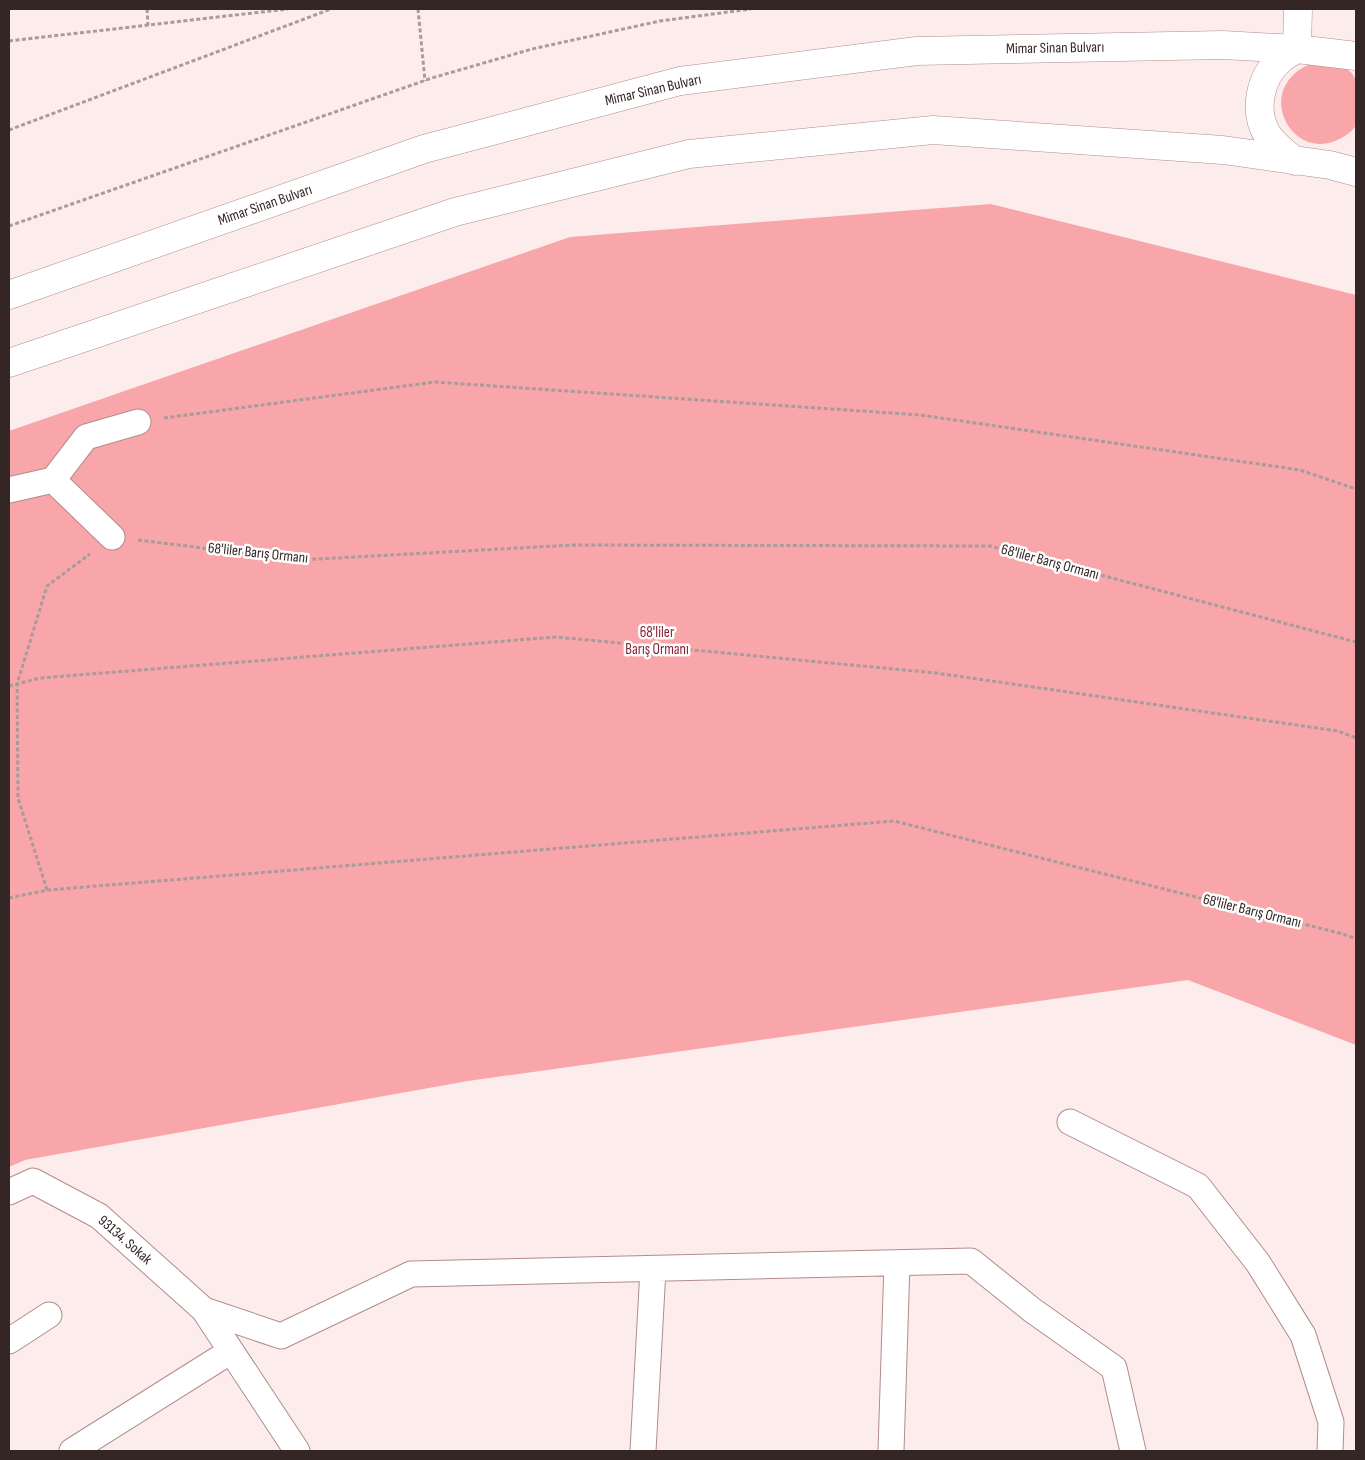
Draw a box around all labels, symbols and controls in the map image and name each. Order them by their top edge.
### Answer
street label: Mimar Sinan Bulvarı [1006,38,1104,58]
street label: Mimar Sinan Bulvarı [603,70,703,110]
street label: Mimar Sinan Bulvarı [215,180,315,230]
street label: 68'liler Barış Ormanı [207,538,309,568]
street label: 68'liler Barış Ormanı [999,540,1101,584]
park label: 68'liler Barış Ormanı [625,623,689,659]
street label: 68'liler Barış Ormanı [1201,890,1303,932]
street label: 93134. Sokak [94,1211,156,1269]

